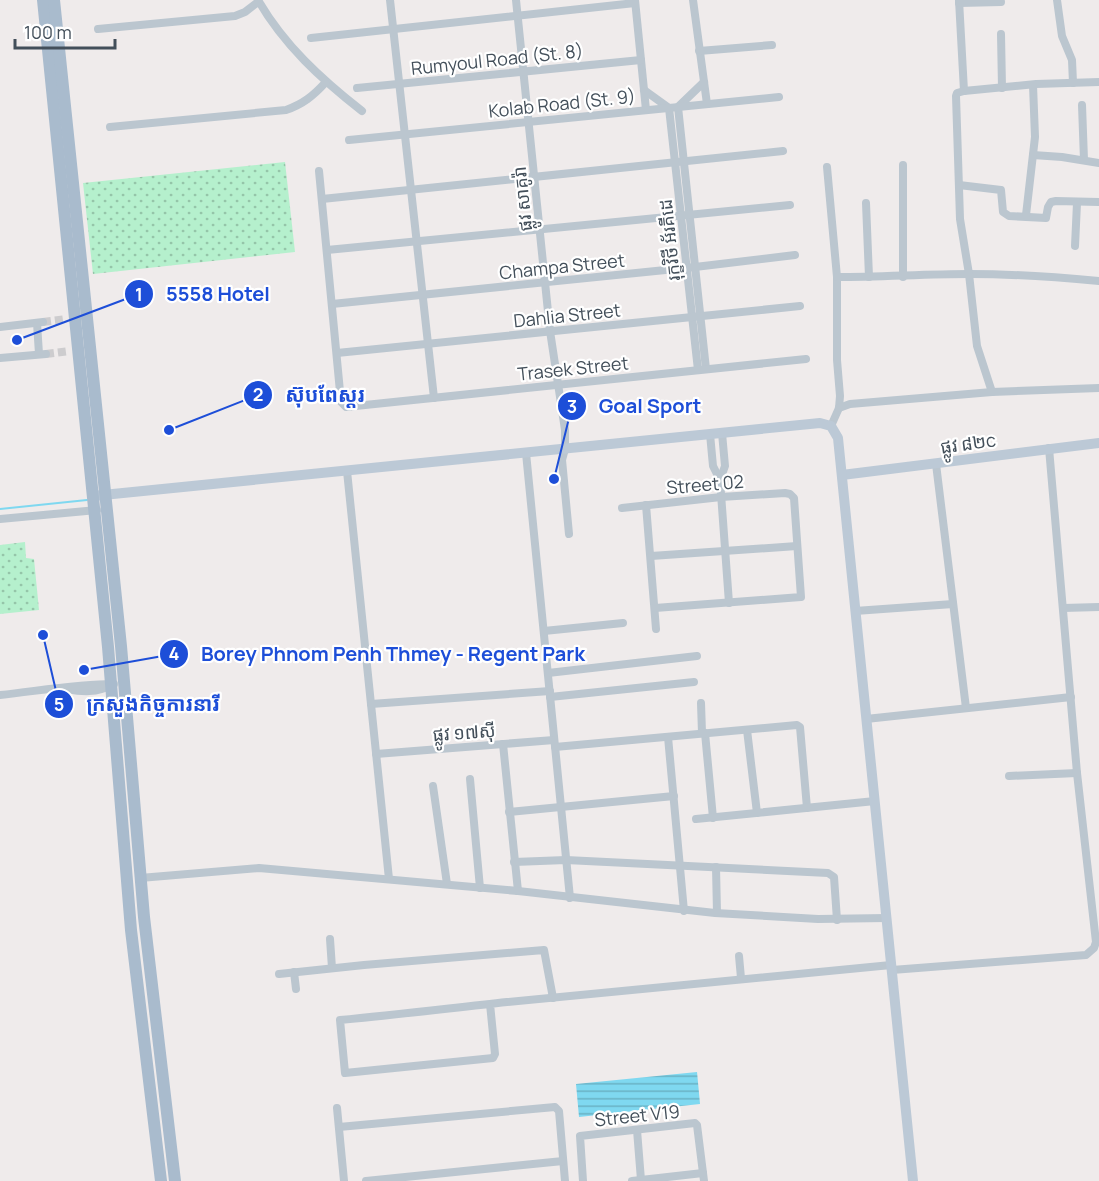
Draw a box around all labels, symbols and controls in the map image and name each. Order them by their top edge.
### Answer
scale bar [15,12,116,50]
text: 100 m [24,20,72,44]
street label: Rumyoul Road (St. 8) [410,38,584,80]
street label: Kolab Road (St. 9) [487,83,637,123]
street label: ផ្លូវ សាគូរ៉ា [507,165,543,233]
street label: រុក្ខវិថី អ័រគីដេ [653,198,687,282]
street label: Champa Street [498,247,626,285]
callout: 5558 Hotel [124,275,282,313]
text: 5558 Hotel [166,280,270,307]
text: 1 [135,282,143,306]
street label: Dahlia Street [512,297,622,333]
street label: Trasek Street [516,350,630,386]
callout: ស៊ុបពែស្តរ [243,376,377,414]
text: ស៊ុបពែស្តរ [285,381,365,408]
text: 2 [253,382,263,406]
callout: Goal Sport [557,387,714,425]
text: Goal Sport [599,392,701,419]
text: 3 [567,394,577,418]
street label: ផ្លូវ ៨២c [939,427,998,464]
street label: Street 02 [665,469,745,499]
callout: Borey Phnom Penh Thmey - Regent Park [159,635,597,673]
text: Borey Phnom Penh Thmey - Regent Park [201,640,586,667]
text: 4 [169,641,180,665]
callout: ក្រសួងកិច្ចការនារី [44,685,231,723]
text: ក្រសួងកិច្ចការនារី [87,690,220,717]
text: 5 [54,692,64,716]
street label: ផ្លូវ ១៧ស៊ី [432,718,497,751]
street label: Street V19 [593,1099,681,1131]

